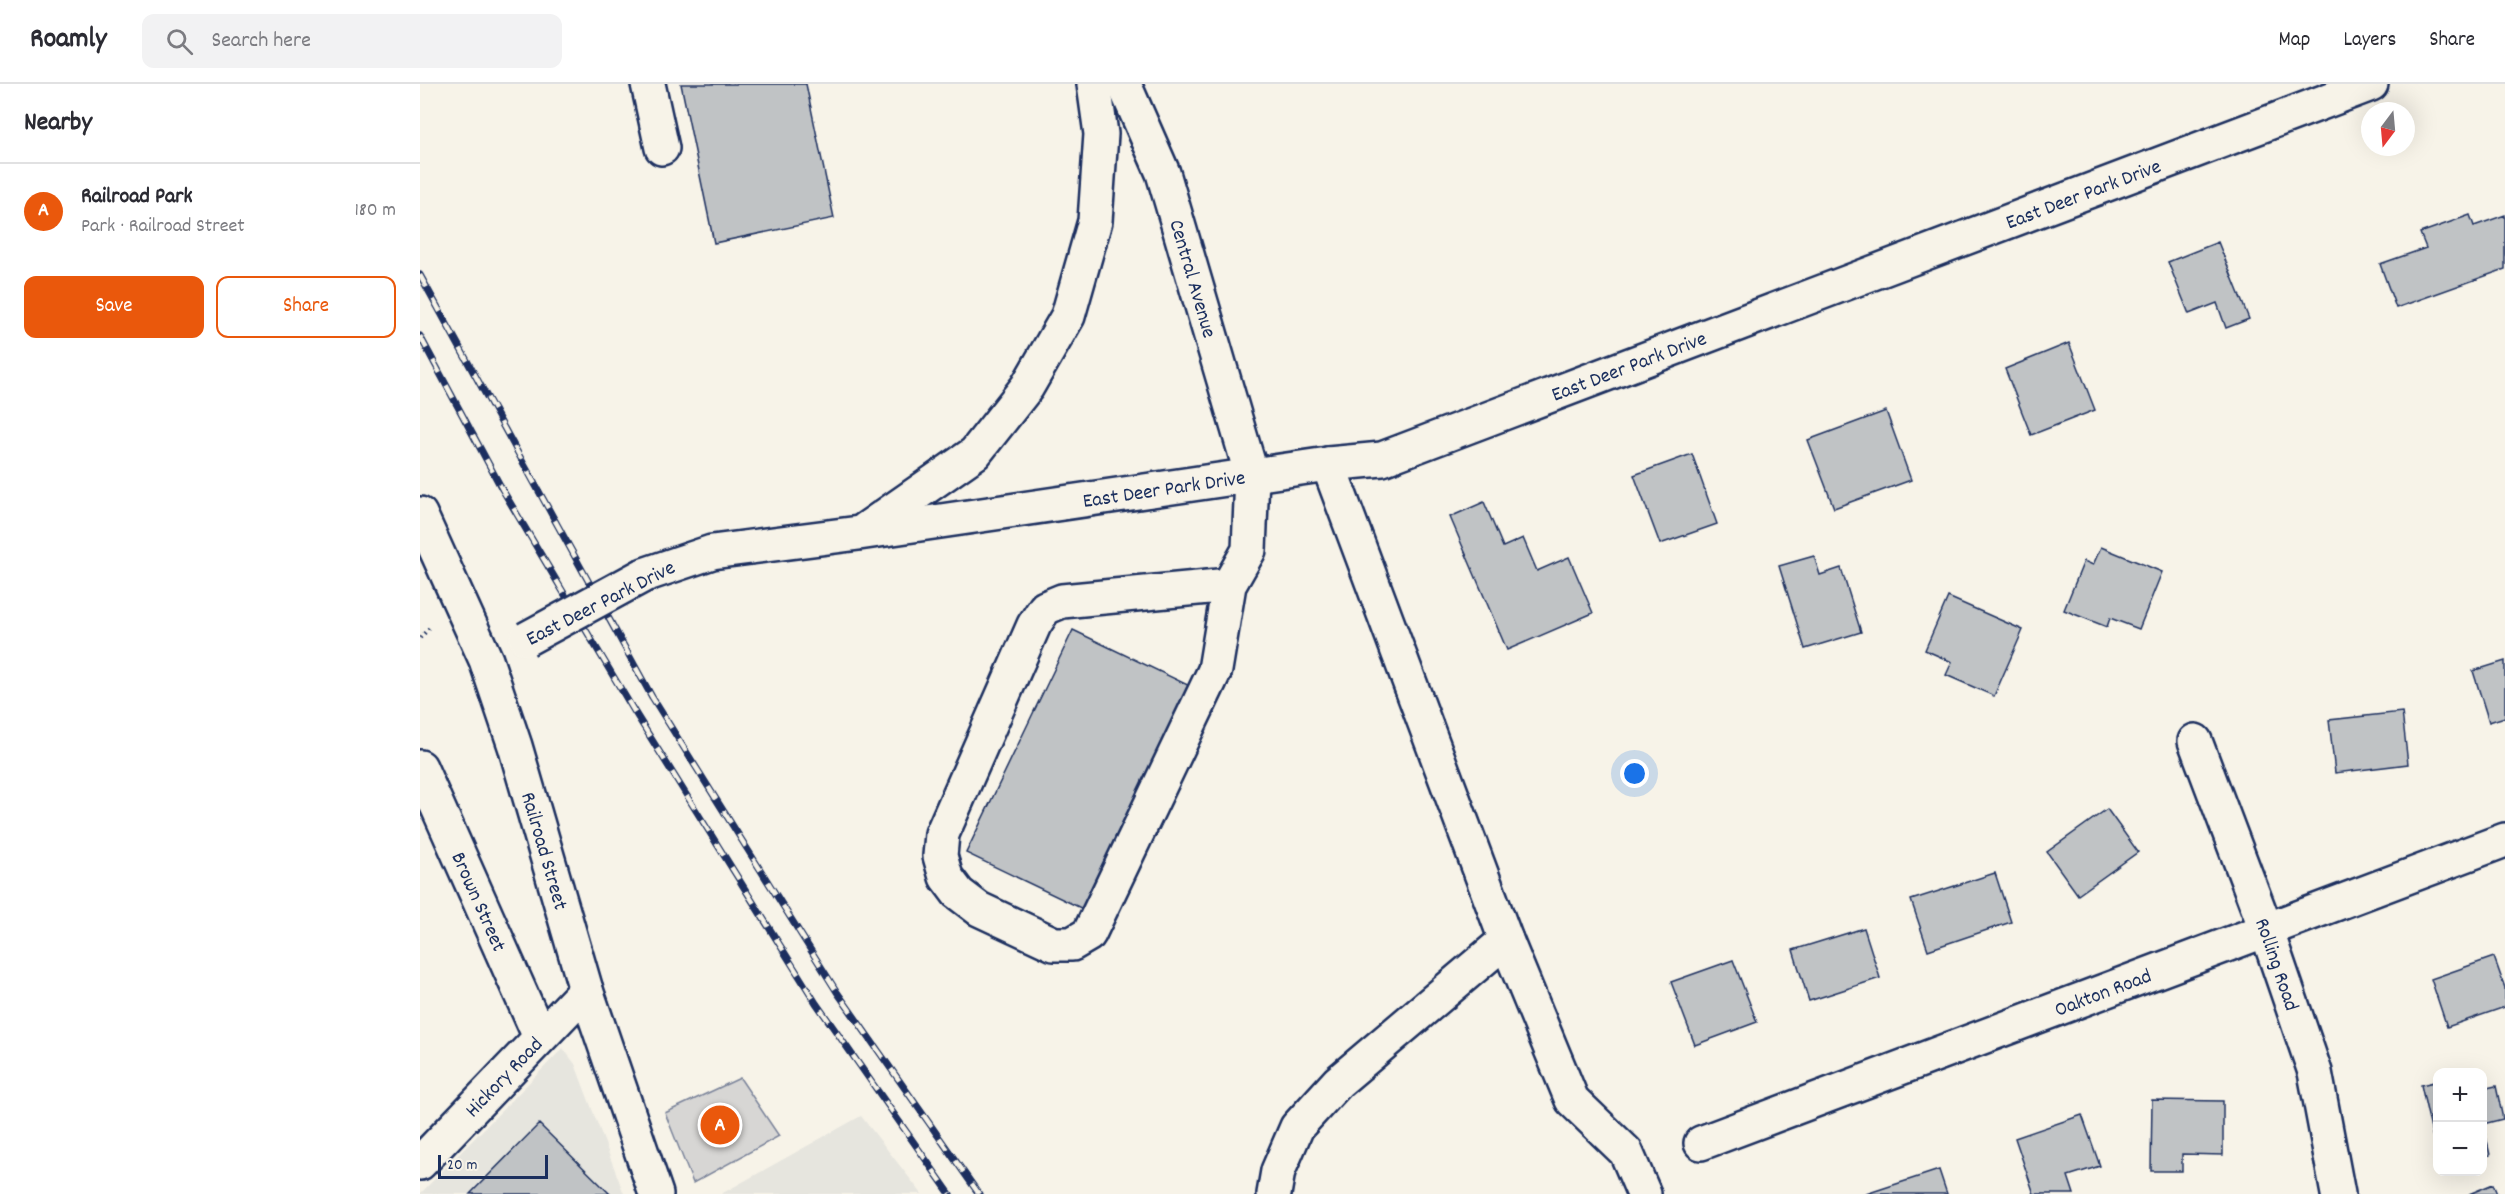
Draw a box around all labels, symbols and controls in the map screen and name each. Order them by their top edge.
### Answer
search box [142,14,562,68]
text: Roamly [30,21,106,61]
icon: search [163,25,196,58]
text: Search here [211,26,311,57]
text: Map [2279,26,2310,56]
text: Layers [2343,26,2396,56]
text: Share [2429,26,2475,56]
north arrow [2361,102,2415,156]
text: Nearby [24,105,92,142]
street label: East Deer Park Drive [2002,153,2166,239]
text: Railroad Park [81,182,192,213]
text: A [38,197,49,225]
text: 180 m [354,197,396,225]
text: Park · Railroad Street [81,213,245,241]
street label: Central Avenue [1159,216,1223,342]
button: Save [24,276,204,338]
button: Share [216,276,396,338]
street label: East Deer Park Drive [1548,325,1712,411]
street label: East Deer Park Drive [1081,464,1247,518]
street label: East Deer Park Drive [522,554,681,655]
your location [1620,759,1649,788]
street label: Railroad Street [511,789,574,914]
street label: Brown Street [442,848,512,957]
street label: Rolling Road [2245,914,2305,1016]
street label: Oakton Road [2051,963,2156,1026]
street label: Hickory Road [459,1031,551,1125]
map controls [2433,1068,2487,1176]
button: + [2433,1068,2487,1122]
pin: A [700,1102,740,1148]
button: − [2433,1122,2487,1176]
scale bar [438,1152,548,1180]
text: 20 m [447,1154,477,1177]

